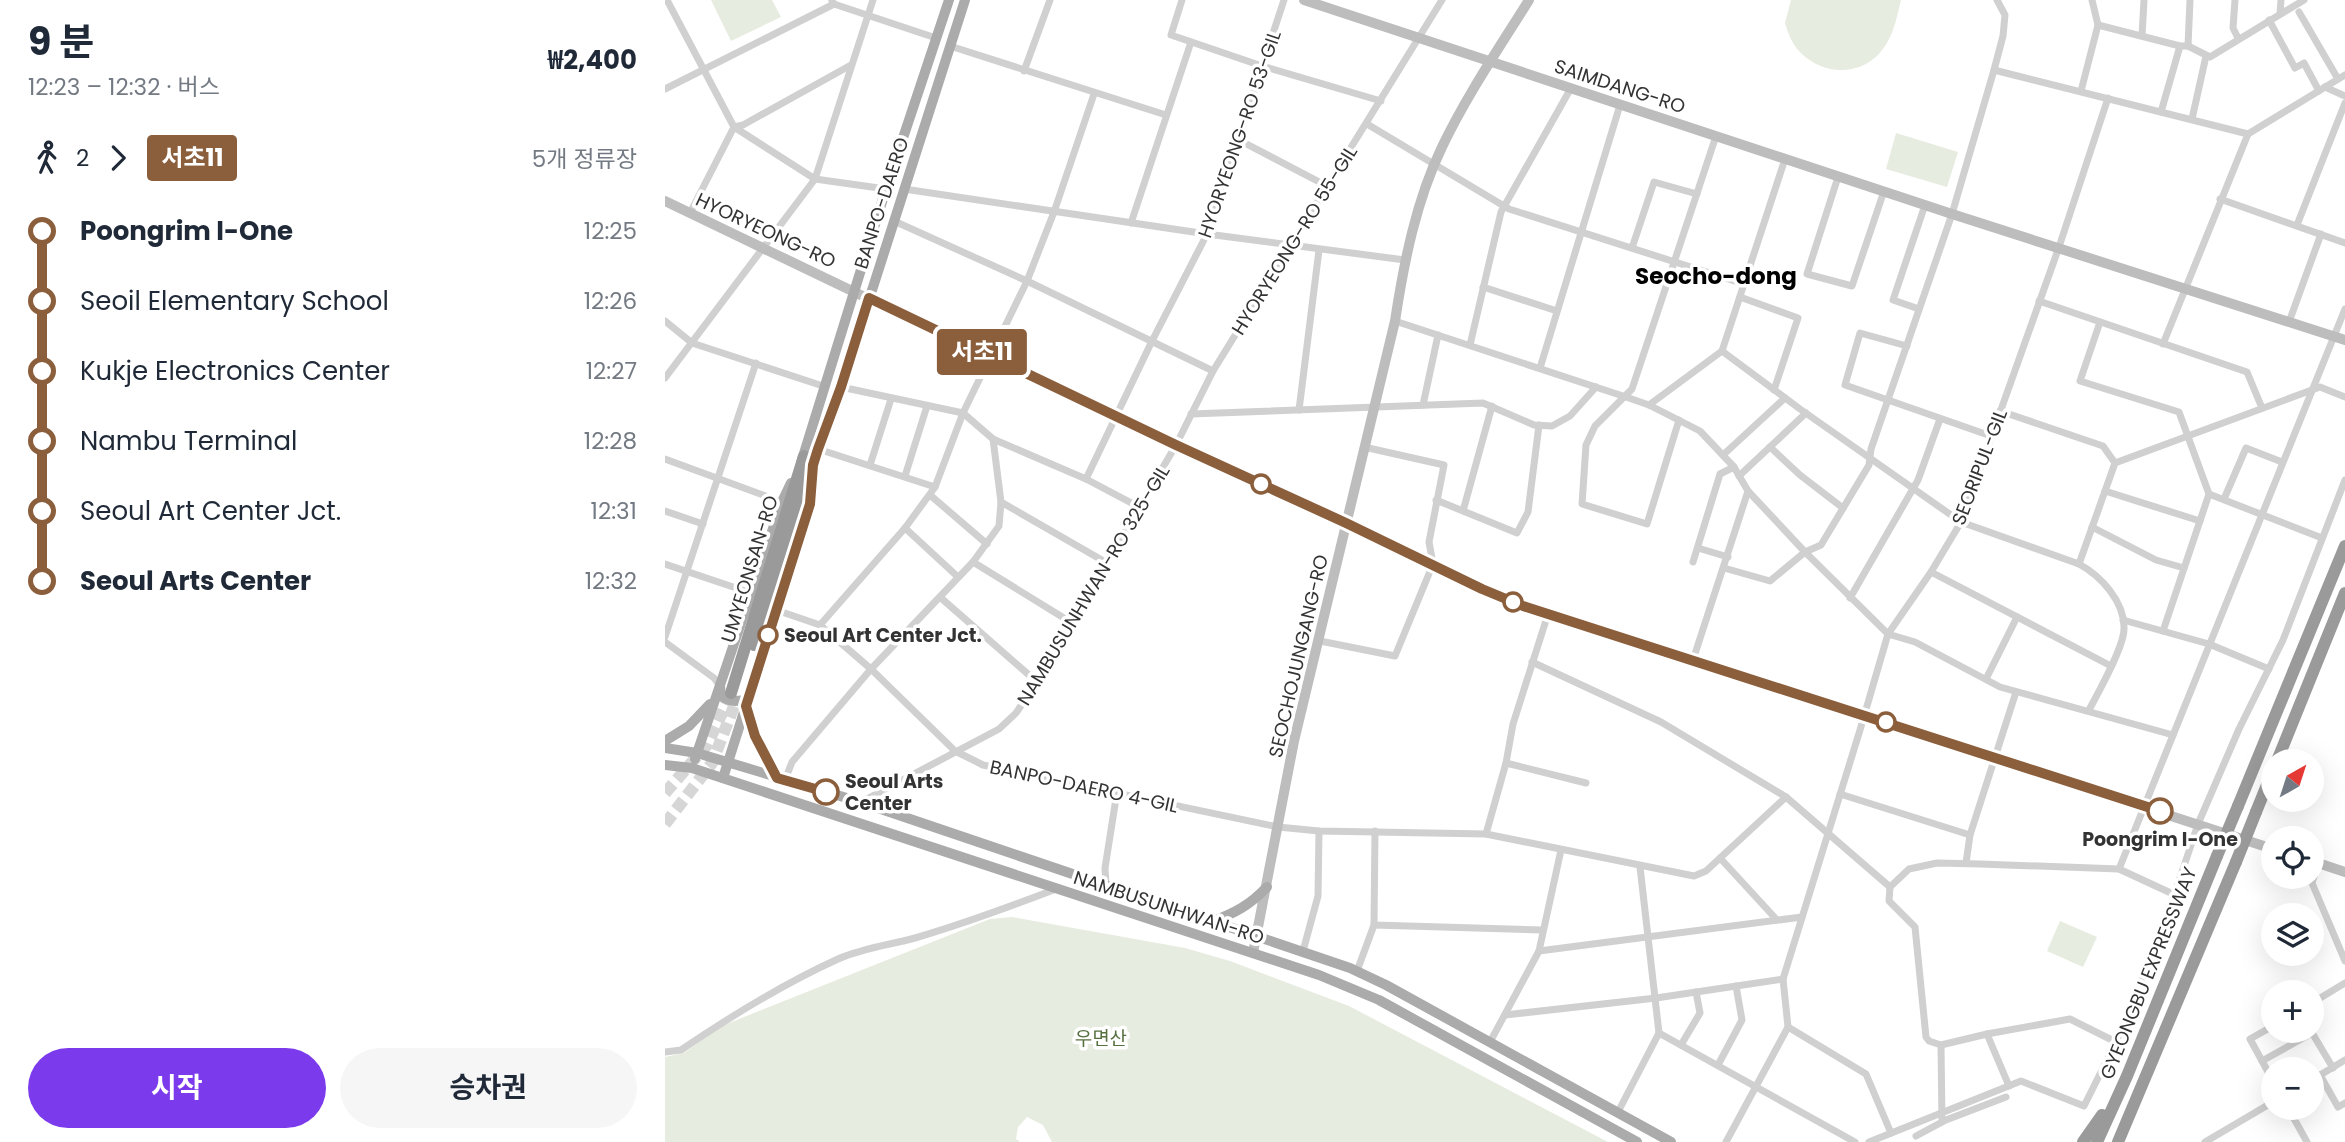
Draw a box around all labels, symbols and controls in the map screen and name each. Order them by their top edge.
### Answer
text: 9 분 [28,15,94,68]
street label: HYORYEONG-RO 53-GIL [1191,27,1288,242]
text: ₩2,400 [548,42,637,78]
street label: SAIMDANG-RO [1551,53,1689,120]
text: 12:23 – 12:32 · 버스 [28,71,220,103]
street label: BANPO-DAERO [848,134,915,272]
icon: walk [28,139,66,177]
icon: forward [99,139,137,177]
street label: HYORYEONG-RO 55-GIL [1225,140,1364,340]
text: 서초11 [161,141,223,174]
text: 2 [76,142,89,174]
text: 5개 정류장 [532,143,637,175]
street label: HYORYEONG-RO [691,186,840,275]
text: Poongrim I-One [80,213,293,249]
text: 12:25 [584,215,637,247]
district label: Seocho-dong [1635,260,1797,292]
text: Seoil Elementary School [80,283,389,319]
text: 12:26 [584,285,637,317]
line badge: 서초11 [933,329,1031,375]
text: 서초11 [951,335,1013,368]
text: Kukje Electronics Center [80,353,390,389]
text: 12:27 [586,355,637,387]
street label: SEORIPUL-GIL [1945,405,2014,529]
text: Nambu Terminal [80,423,297,459]
text: 12:28 [584,425,637,457]
street label: NAMBUSUNHWAN-RO 325-GIL [1011,460,1176,711]
unlabelled marker [1251,474,1271,494]
street label: UMYEONSAN-RO [714,492,785,646]
text: Seoul Art Center Jct. [80,493,341,529]
text: 12:31 [591,495,637,527]
street label: SEOCHOJUNGANG-RO [1262,552,1335,760]
text: Seoul Arts Center [80,563,311,599]
text: 12:32 [585,565,637,597]
unlabelled marker [1503,592,1523,612]
place label: Seoul Art Center Jct. [784,622,982,649]
marker: Seoul Art Center Jct. [758,625,778,645]
unlabelled marker [1876,712,1896,732]
north arrow [2261,749,2324,812]
map controls [2261,749,2324,1120]
street label: BANPO-DAERO 4-GIL [987,753,1181,820]
place label: Seoul Arts Center [845,768,943,817]
marker: Seoul Arts Center [813,779,839,805]
marker: Poongrim I-One [2147,798,2173,824]
place label: Poongrim I-One [2082,826,2238,853]
button: locate [2261,826,2324,889]
street label: GYEONGBU EXPRESSWAY [2093,863,2203,1083]
street label: NAMBUSUNHWAN-RO [1070,864,1268,951]
button: layers [2261,903,2324,966]
button: + [2261,980,2324,1043]
park label: 우면산 [1075,1025,1127,1052]
button: 시작 [28,1048,326,1128]
button: 승차권 [340,1048,637,1128]
button: − [2261,1057,2324,1120]

